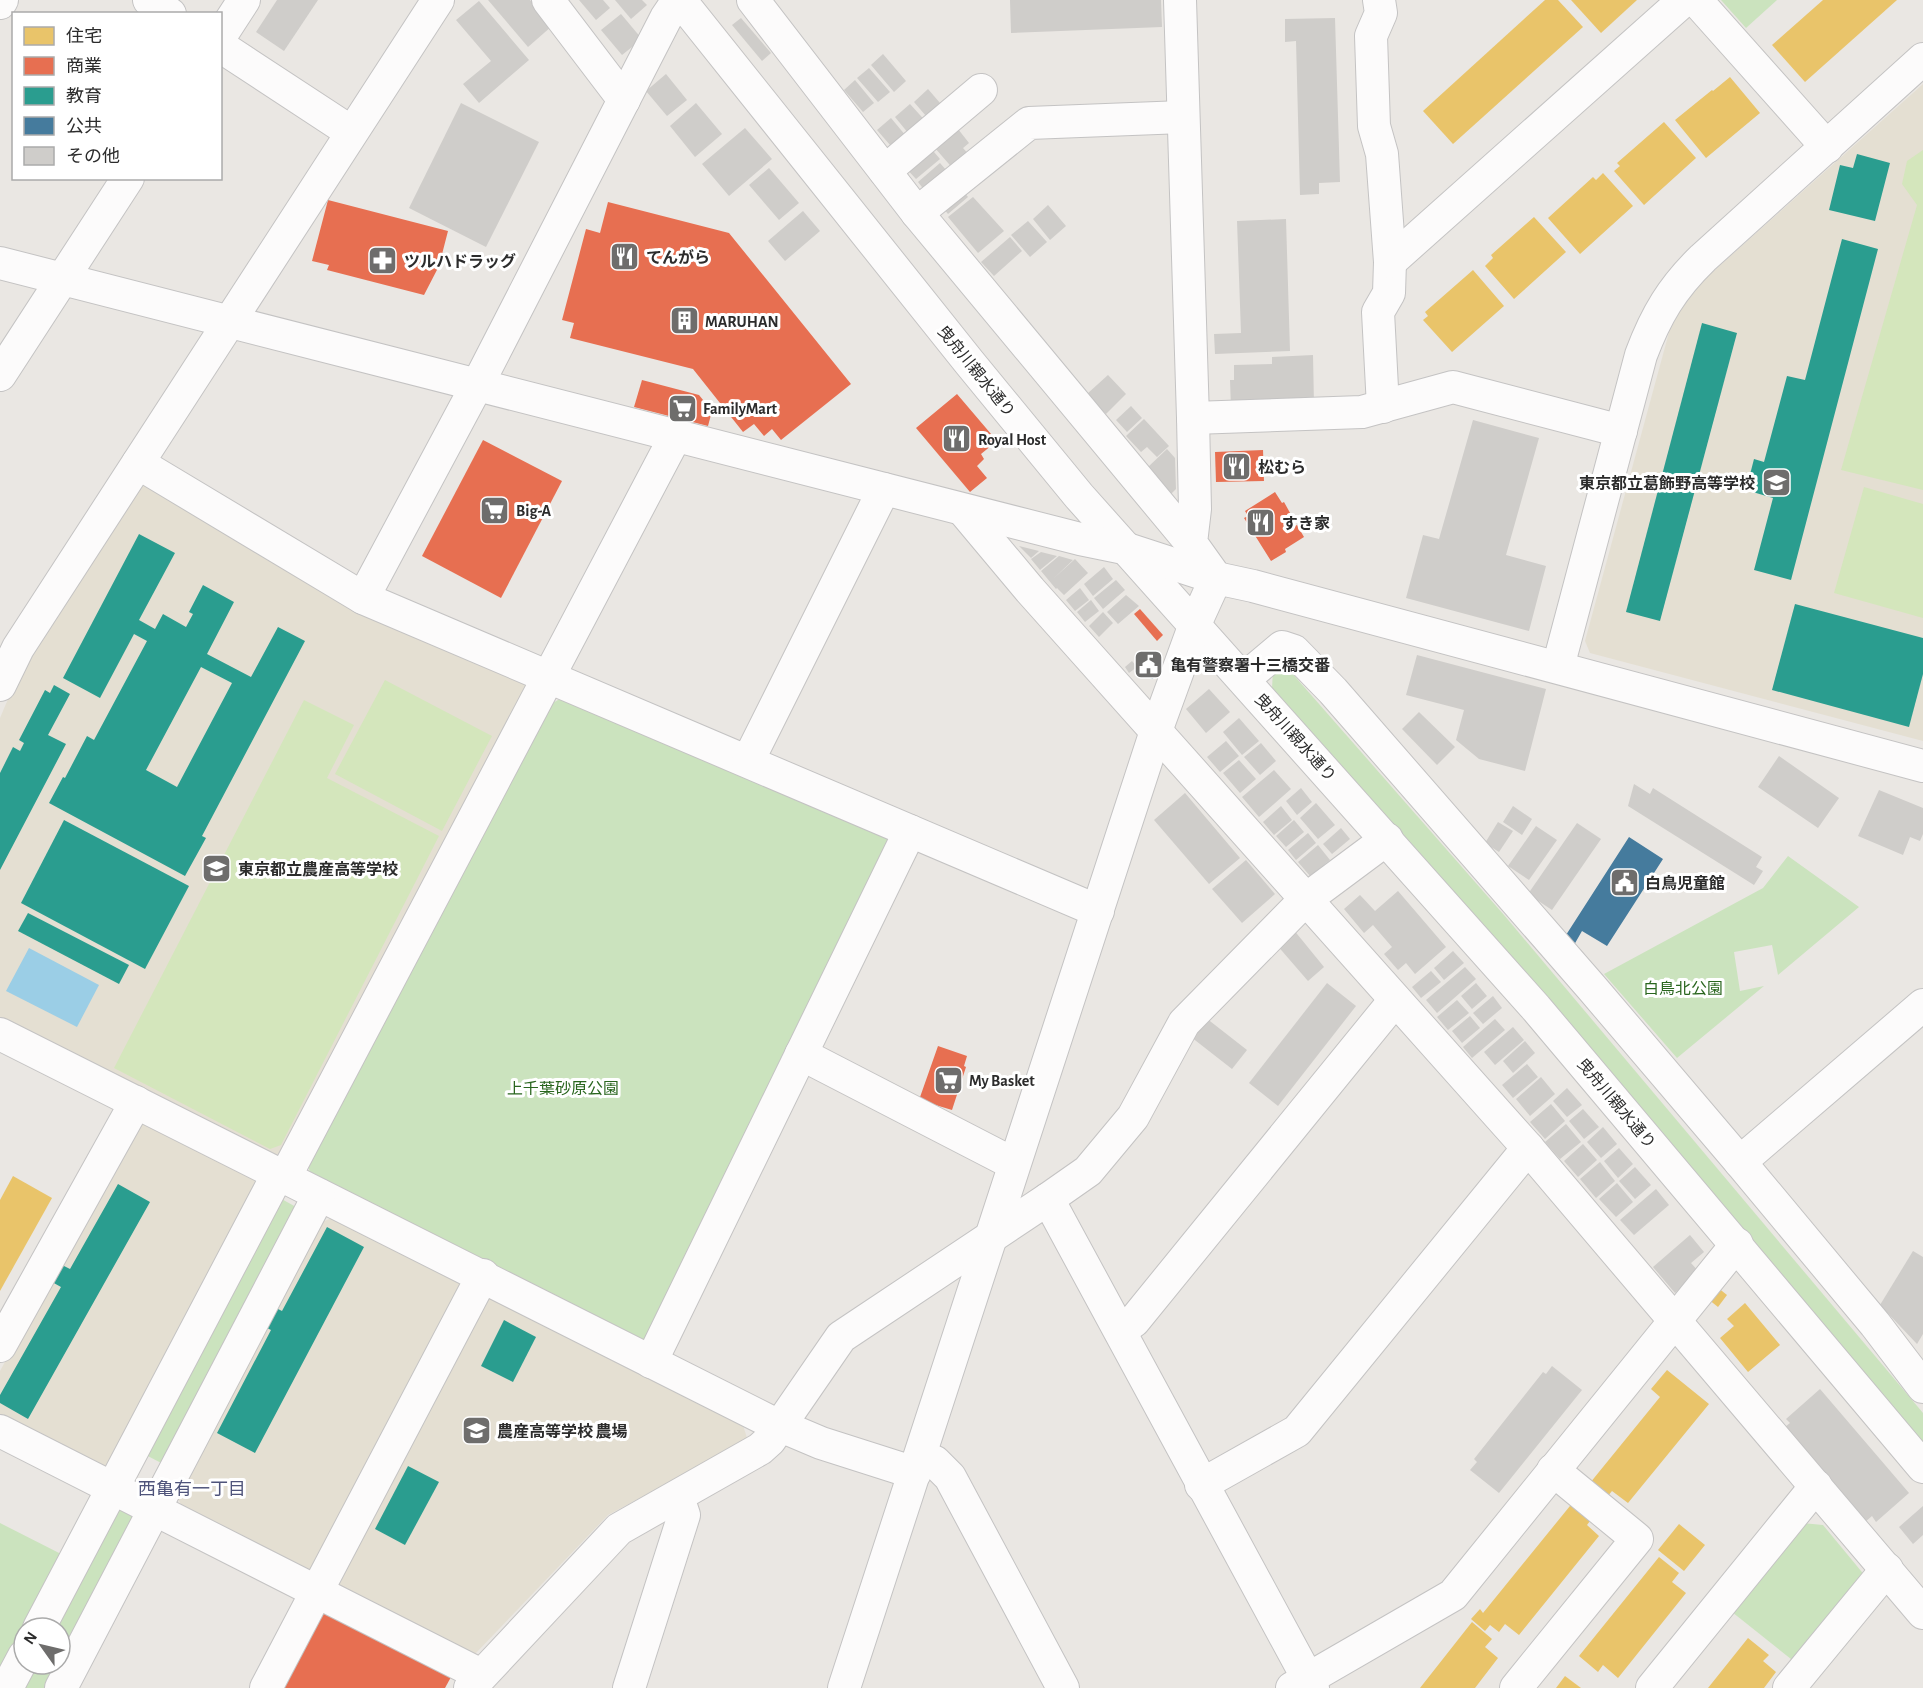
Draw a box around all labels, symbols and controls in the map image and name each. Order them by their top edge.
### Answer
legend [12,12,222,180]
text: 住宅 [66,27,102,46]
text: 商業 [66,57,102,76]
text: 教育 [66,86,102,106]
text: 公共 [66,117,102,136]
text: その他 [66,147,120,166]
restaurant icon: てんがら [609,241,641,273]
pharmacy icon: ツルハドラッグ [367,245,399,277]
place label: てんがら [646,249,710,266]
place label: ツルハドラッグ [404,252,516,270]
building icon: MARUHAN [668,305,700,337]
place label: MARUHAN [705,314,779,330]
street label: 曳舟川親水通り [935,322,1018,420]
supermarket icon: FamilyMart [666,392,698,424]
place label: FamilyMart [703,401,778,418]
restaurant icon: Royal Host [941,423,973,455]
place label: Royal Host [978,432,1047,449]
restaurant icon: 松むら [1221,451,1253,483]
place label: 松むら [1258,459,1306,476]
school or university icon: 東京都立葛飾野高等学校 [1760,467,1792,499]
place label: 東京都立葛飾野高等学校 [1579,475,1755,492]
supermarket icon: Big-A [479,494,511,526]
place label: Big-A [516,503,552,519]
restaurant icon: すき家 [1245,507,1277,539]
place label: すき家 [1282,515,1330,532]
public building icon: 亀有警察署十三橋交番 [1133,649,1165,681]
place label: 亀有警察署十三橋交番 [1170,657,1330,674]
street label: 曳舟川親水通り [1252,690,1339,785]
school or university icon: 東京都立農産高等学校 [201,853,233,885]
place label: 東京都立農産高等学校 [238,861,398,878]
public building icon: 白鳥児童館 [1608,867,1640,899]
place label: 白鳥児童館 [1645,874,1725,892]
park label: 白鳥北公園 [1643,980,1723,997]
street label: 曳舟川親水通り [1574,1055,1659,1152]
supermarket icon: My Basket [932,1064,964,1096]
place label: My Basket [969,1073,1035,1090]
park label: 上千葉砂原公園 [507,1080,619,1097]
school or university icon: 農産高等学校 農場 [460,1415,492,1447]
place label: 農産高等学校 農場 [497,1423,627,1440]
district label: 西亀有一丁目 [138,1479,246,1499]
north arrow [12,1616,72,1676]
text: N [21,1629,40,1647]

